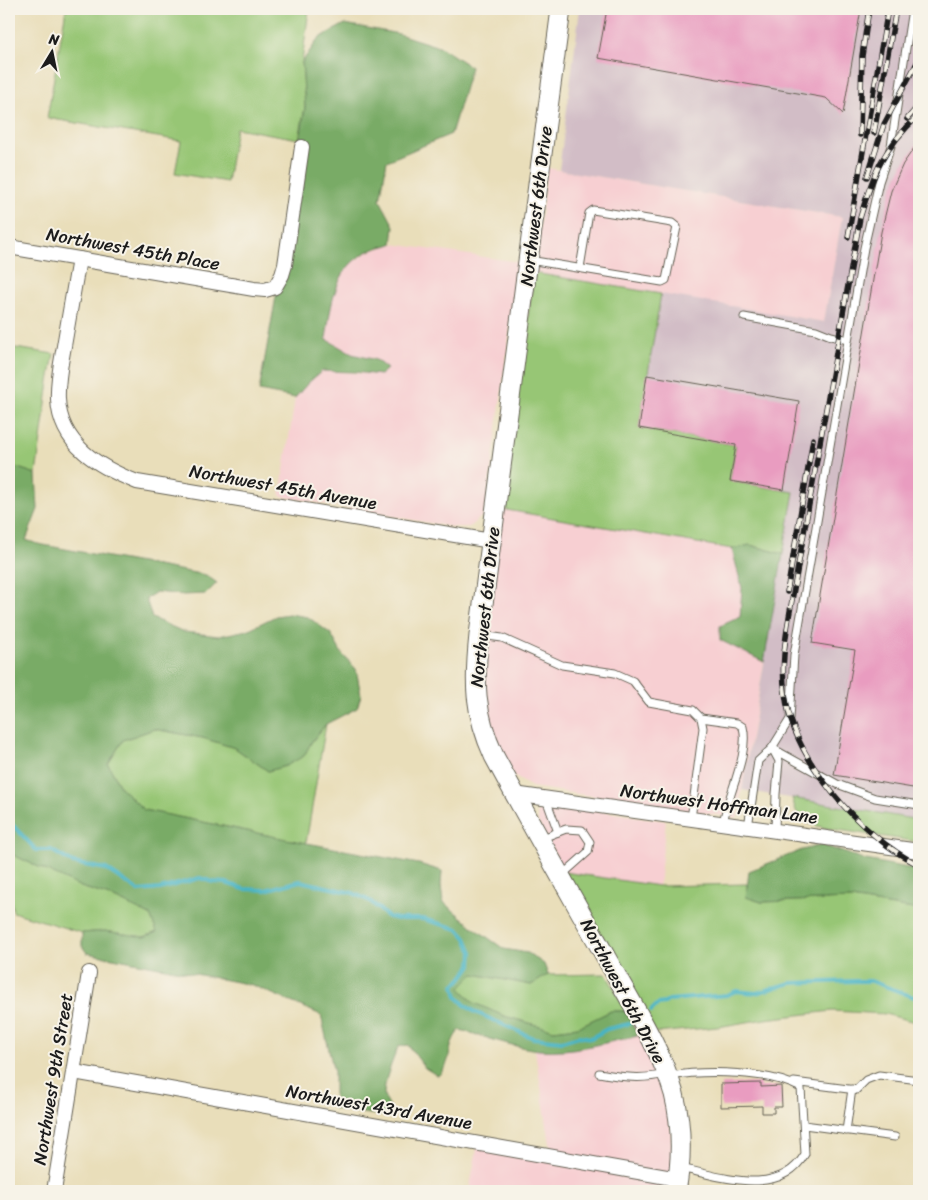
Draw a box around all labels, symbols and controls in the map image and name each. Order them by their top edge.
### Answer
text: N [46,26,61,53]
north arrow [28,28,78,78]
street label: Northwest 6th Drive [510,124,562,288]
street label: Northwest 45th Place [44,218,222,280]
street label: Northwest 45th Avenue [187,455,380,519]
street label: Northwest 6th Drive [461,525,509,689]
street label: Northwest Hoffman Lane [618,774,820,834]
street label: Northwest 6th Drive [571,912,675,1070]
street label: Northwest 9th Street [24,991,82,1167]
street label: Northwest 43rd Avenue [283,1075,475,1139]

